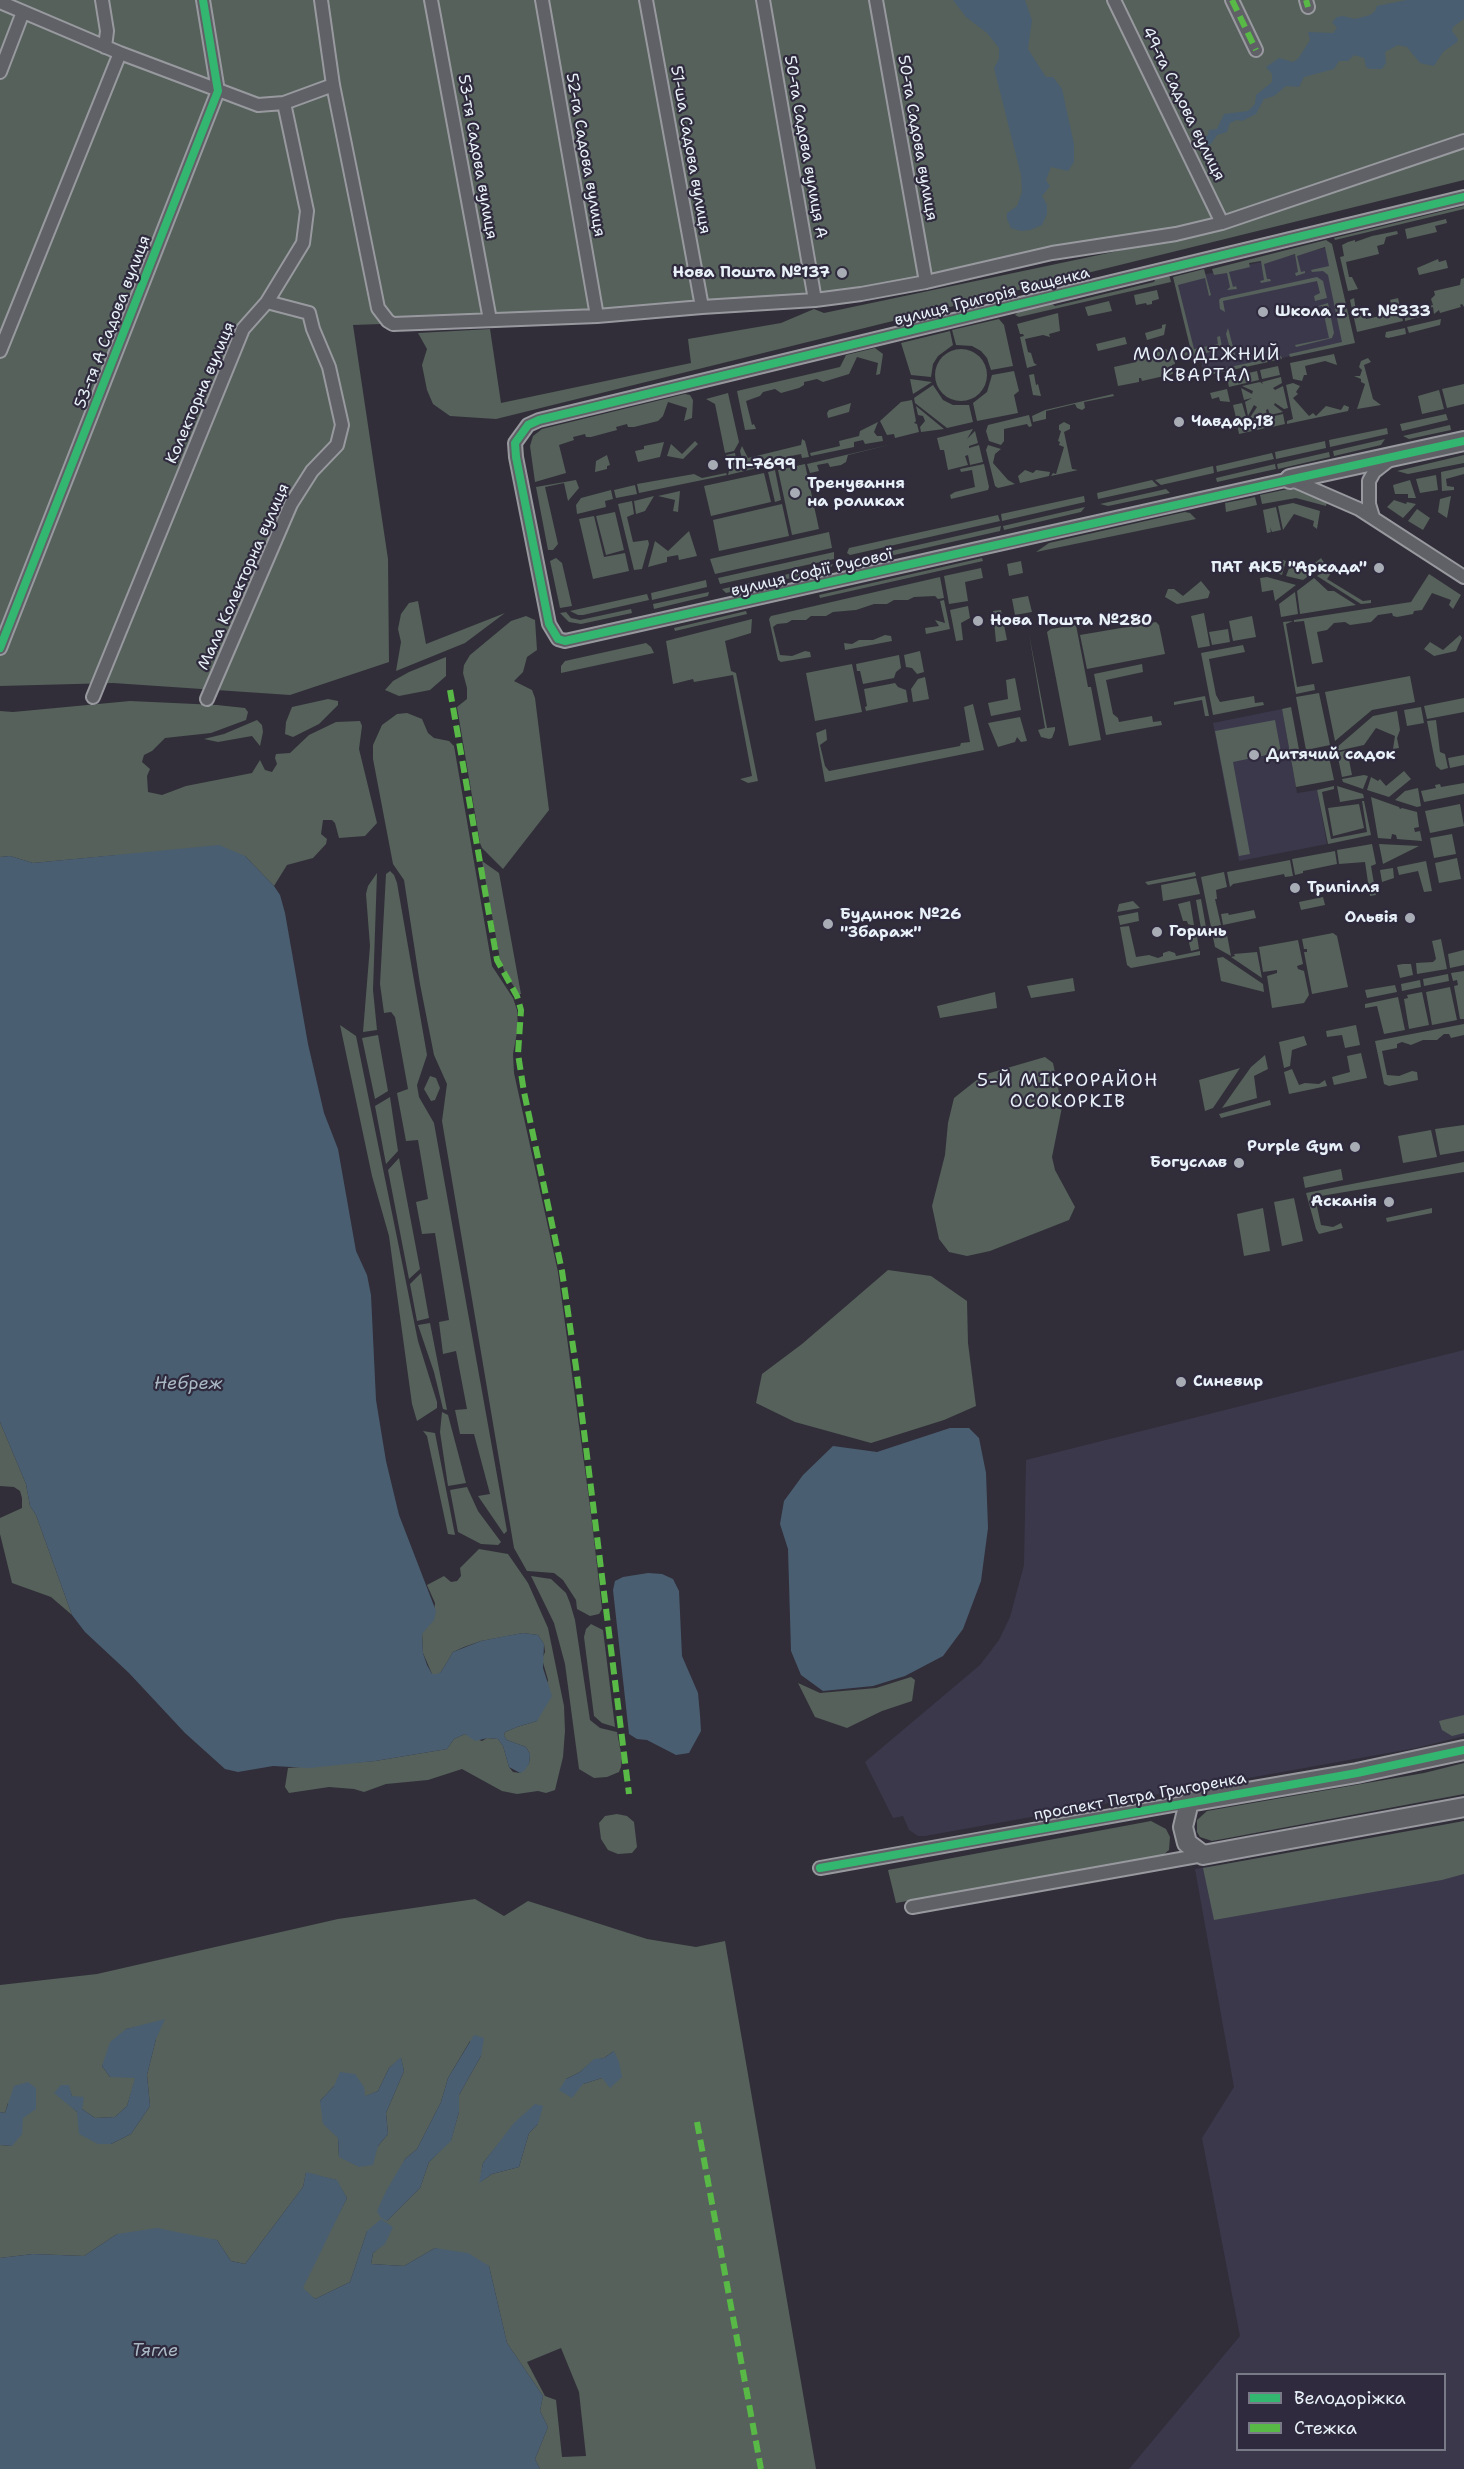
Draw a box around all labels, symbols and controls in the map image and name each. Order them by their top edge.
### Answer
street label: 49-та Садова вулиця [1137,24,1229,184]
street label: 50-та Садова вулиця А [779,54,831,240]
street label: 50-та Садова вулиця [893,54,941,222]
street label: 51-ша Садова вулиця [666,64,714,236]
street label: 52-га Садова вулиця [561,72,609,238]
street label: 53-тя Садова вулиця [453,73,501,241]
street label: 53-тя А Садова вулиця [71,233,155,411]
place label: Нова Пошта №137 [673,263,830,283]
street label: вулиця Григорія Ващенка [892,263,1092,331]
marker: Нова Пошта №137 [835,266,849,280]
place label: Школа І ст. №333 [1275,302,1431,322]
marker: Школа І ст. №333 [1256,305,1270,319]
street label: Колекторна вулиця [162,319,240,467]
district label: МОЛОДІЖНИЙ КВАРТАЛ [1133,344,1281,386]
place label: Чавдар,18 [1191,412,1274,432]
marker: Чавдар,18 [1172,415,1186,429]
place label: ТП-7699 [725,455,796,475]
marker: ТП-7699 [706,458,720,472]
place label: Тренування на роликах [807,474,905,512]
street label: Мала Колекторна вулиця [194,481,294,673]
marker: Тренування на роликах [788,486,802,500]
street label: вулиця Софії Русової [729,545,895,601]
place label: ПАТ АКБ "Аркада" [1211,558,1367,578]
marker: ПАТ АКБ "Аркада" [1372,561,1386,575]
place label: Нова Пошта №280 [990,611,1152,631]
marker: Нова Пошта №280 [971,614,985,628]
place label: Дитячий садок [1266,745,1396,765]
marker: Дитячий садок [1247,748,1261,762]
place label: Трипілля [1307,878,1380,898]
marker: Трипілля [1288,881,1302,895]
place label: Будинок №26 "Збараж" [840,905,961,943]
place label: Ольвія [1344,908,1398,928]
marker: Ольвія [1403,911,1417,925]
marker: Будинок №26 "Збараж" [821,917,835,931]
place label: Горинь [1169,922,1227,942]
marker: Горинь [1150,925,1164,939]
district label: 5-Й МІКРОРАЙОН ОСОКОРКІВ [977,1070,1159,1112]
place label: Purple Gym [1247,1137,1343,1157]
marker: Purple Gym [1348,1140,1362,1154]
place label: Богуслав [1150,1153,1227,1173]
marker: Богуслав [1232,1156,1246,1170]
place label: Асканія [1311,1192,1377,1212]
marker: Асканія [1382,1195,1396,1209]
place label: Синевир [1193,1372,1263,1392]
water label: Небреж [154,1373,222,1395]
marker: Синевир [1174,1375,1188,1389]
street label: проспект Петра Григоренка [1032,1769,1248,1825]
water label: Тягле [132,2340,178,2362]
legend [1236,2373,1446,2451]
text: Велодоріжка [1294,2386,1406,2410]
text: Стежка [1294,2416,1357,2440]

